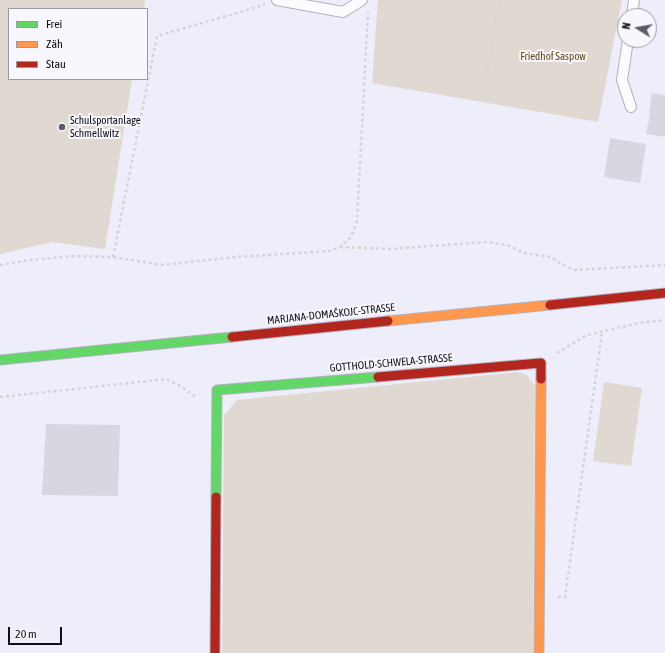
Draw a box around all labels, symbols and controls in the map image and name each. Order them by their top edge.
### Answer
legend [8,8,148,80]
north arrow [617,8,657,48]
text: Frei [46,17,62,31]
text: N [620,22,633,30]
text: Zäh [46,37,63,51]
park label: Friedhof Saspow [520,50,586,64]
text: Stau [46,57,66,71]
place label: Schulsportanlage Schmellwitz [70,114,141,140]
marker: Schulsportanlage Schmellwitz [57,122,67,132]
street label: MARJANA-DOMAŠKOJC-STRASSE [266,301,396,327]
street label: GOTTHOLD-SCHWELA-STRASSE [329,351,453,375]
scale bar [10,619,64,645]
text: 20 m [15,627,37,641]

